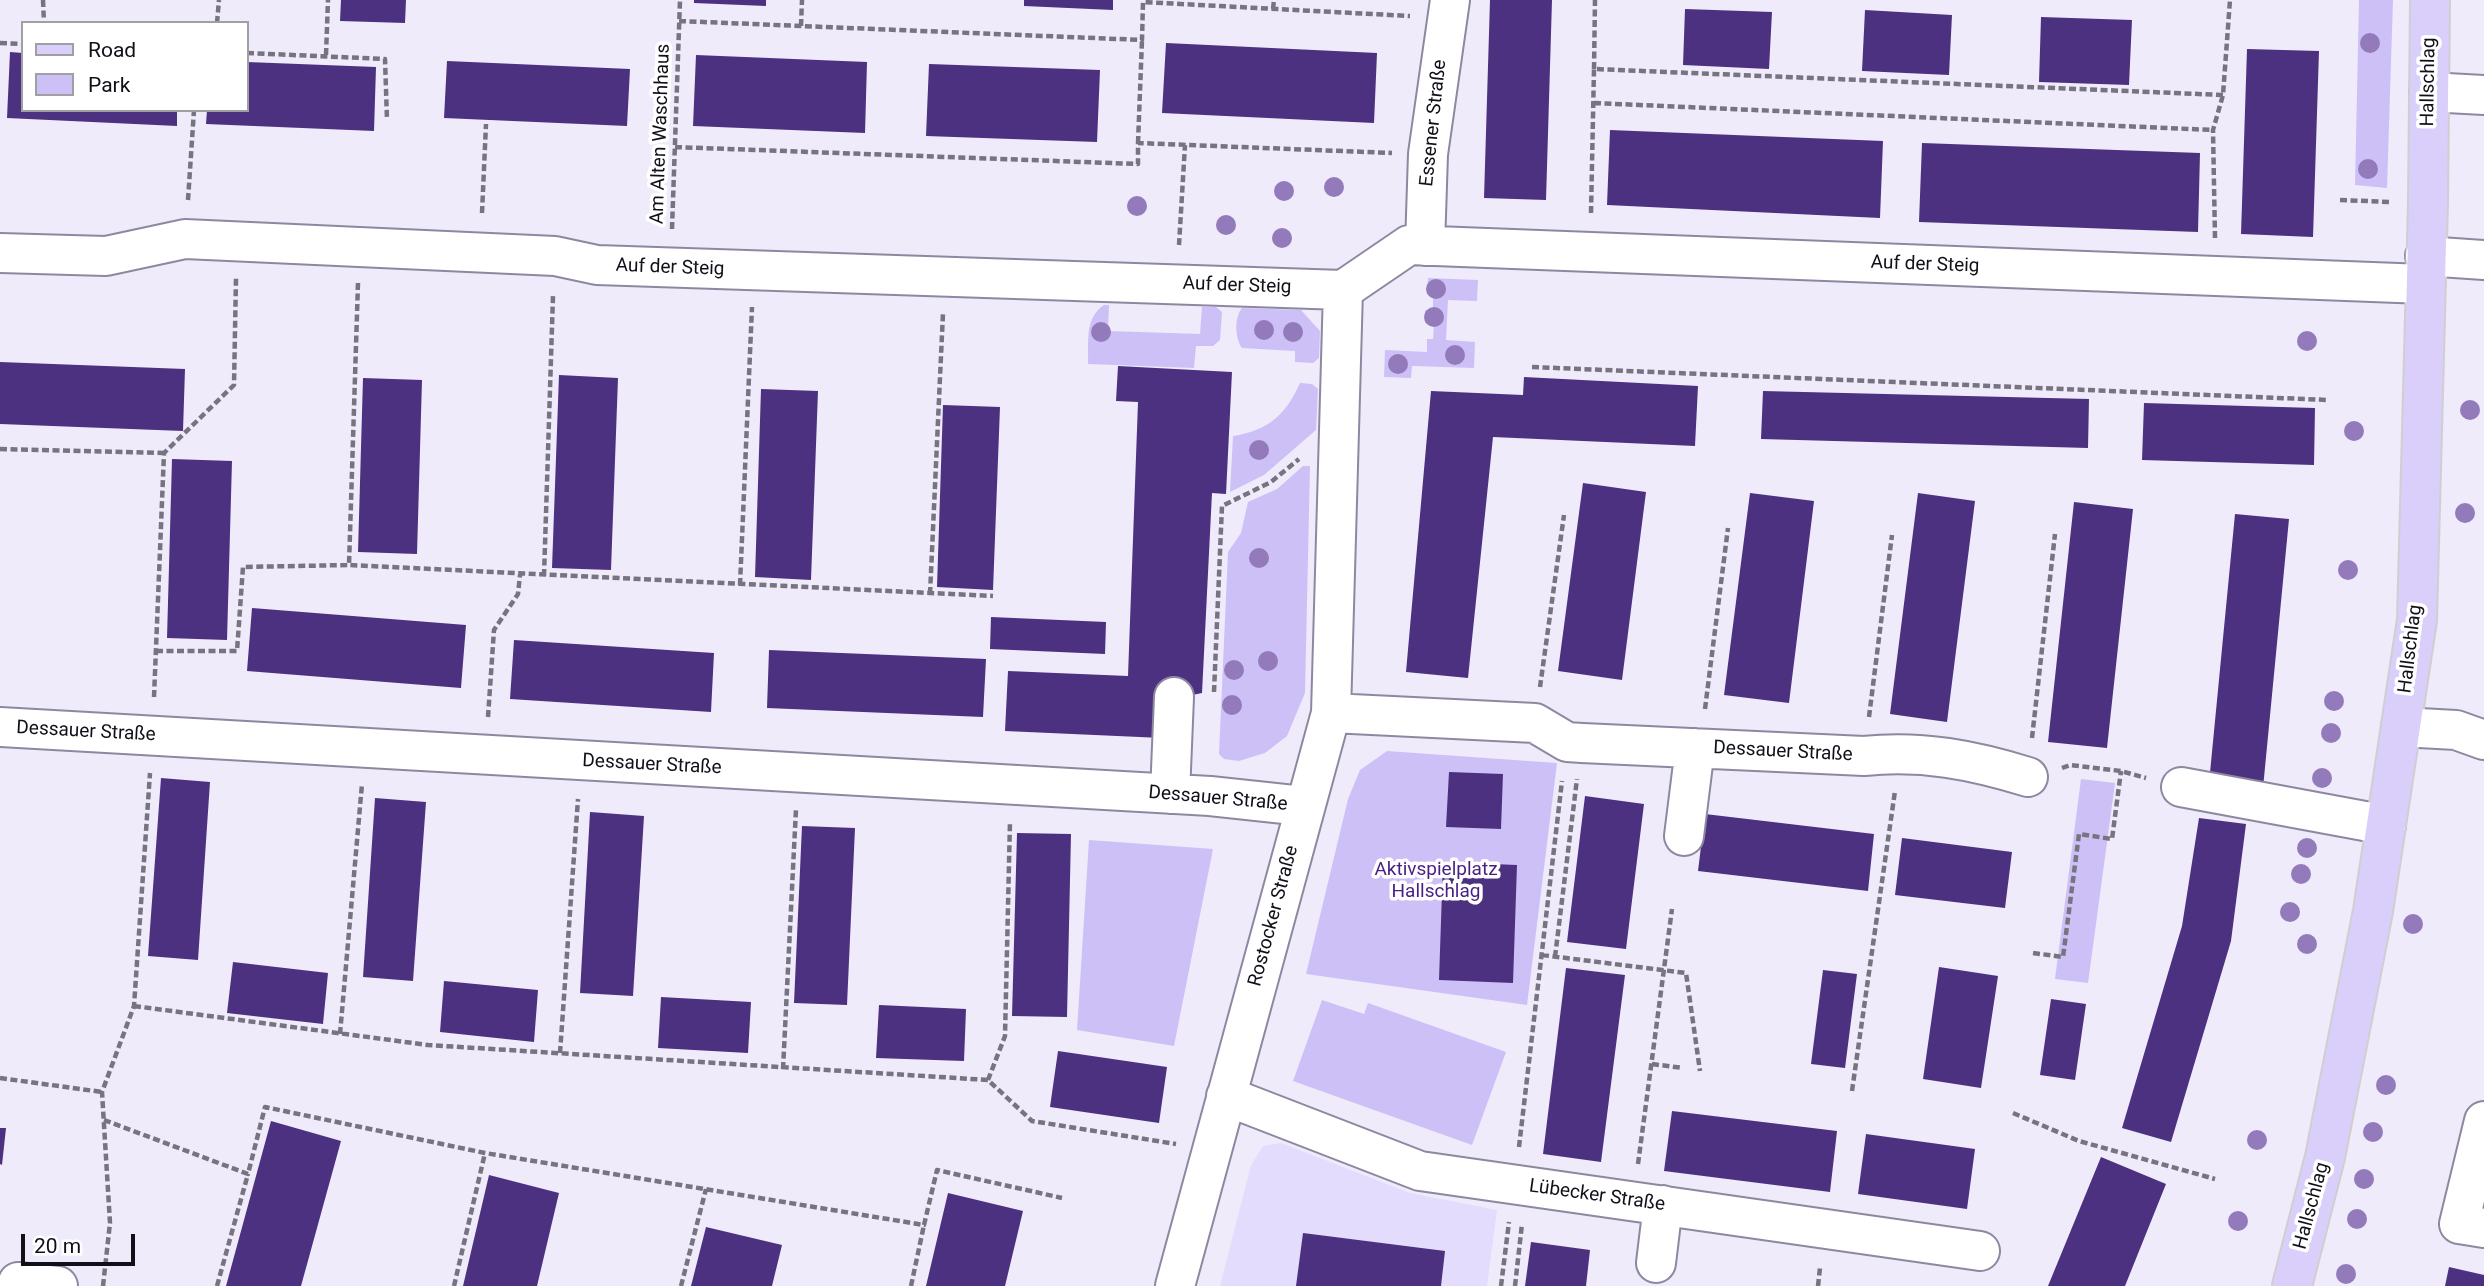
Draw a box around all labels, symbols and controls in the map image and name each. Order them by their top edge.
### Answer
legend [21,21,248,112]
street label: Hallschlag [2417,37,2441,127]
text: Road [88,38,136,62]
street label: Am Alten Waschhaus [646,43,676,225]
street label: Essener Straße [1416,58,1452,188]
text: Park [88,73,130,97]
street label: Auf der Steig [1870,252,1980,278]
street label: Auf der Steig [615,255,725,281]
street label: Auf der Steig [1182,273,1292,299]
street label: Hallschlag [2394,603,2428,695]
street label: Dessauer Straße [16,717,156,747]
street label: Dessauer Straße [1713,737,1853,767]
street label: Dessauer Straße [582,750,722,780]
street label: Dessauer Straße [1148,782,1288,816]
street label: Rostocker Straße [1244,843,1304,989]
park label: Aktivspielplatz Hallschlag [1374,859,1498,903]
street label: Hallschlag [2289,1160,2335,1252]
street label: Lübecker Straße [1528,1175,1666,1217]
scale bar [24,1220,138,1264]
text: 20 m [34,1234,81,1258]

